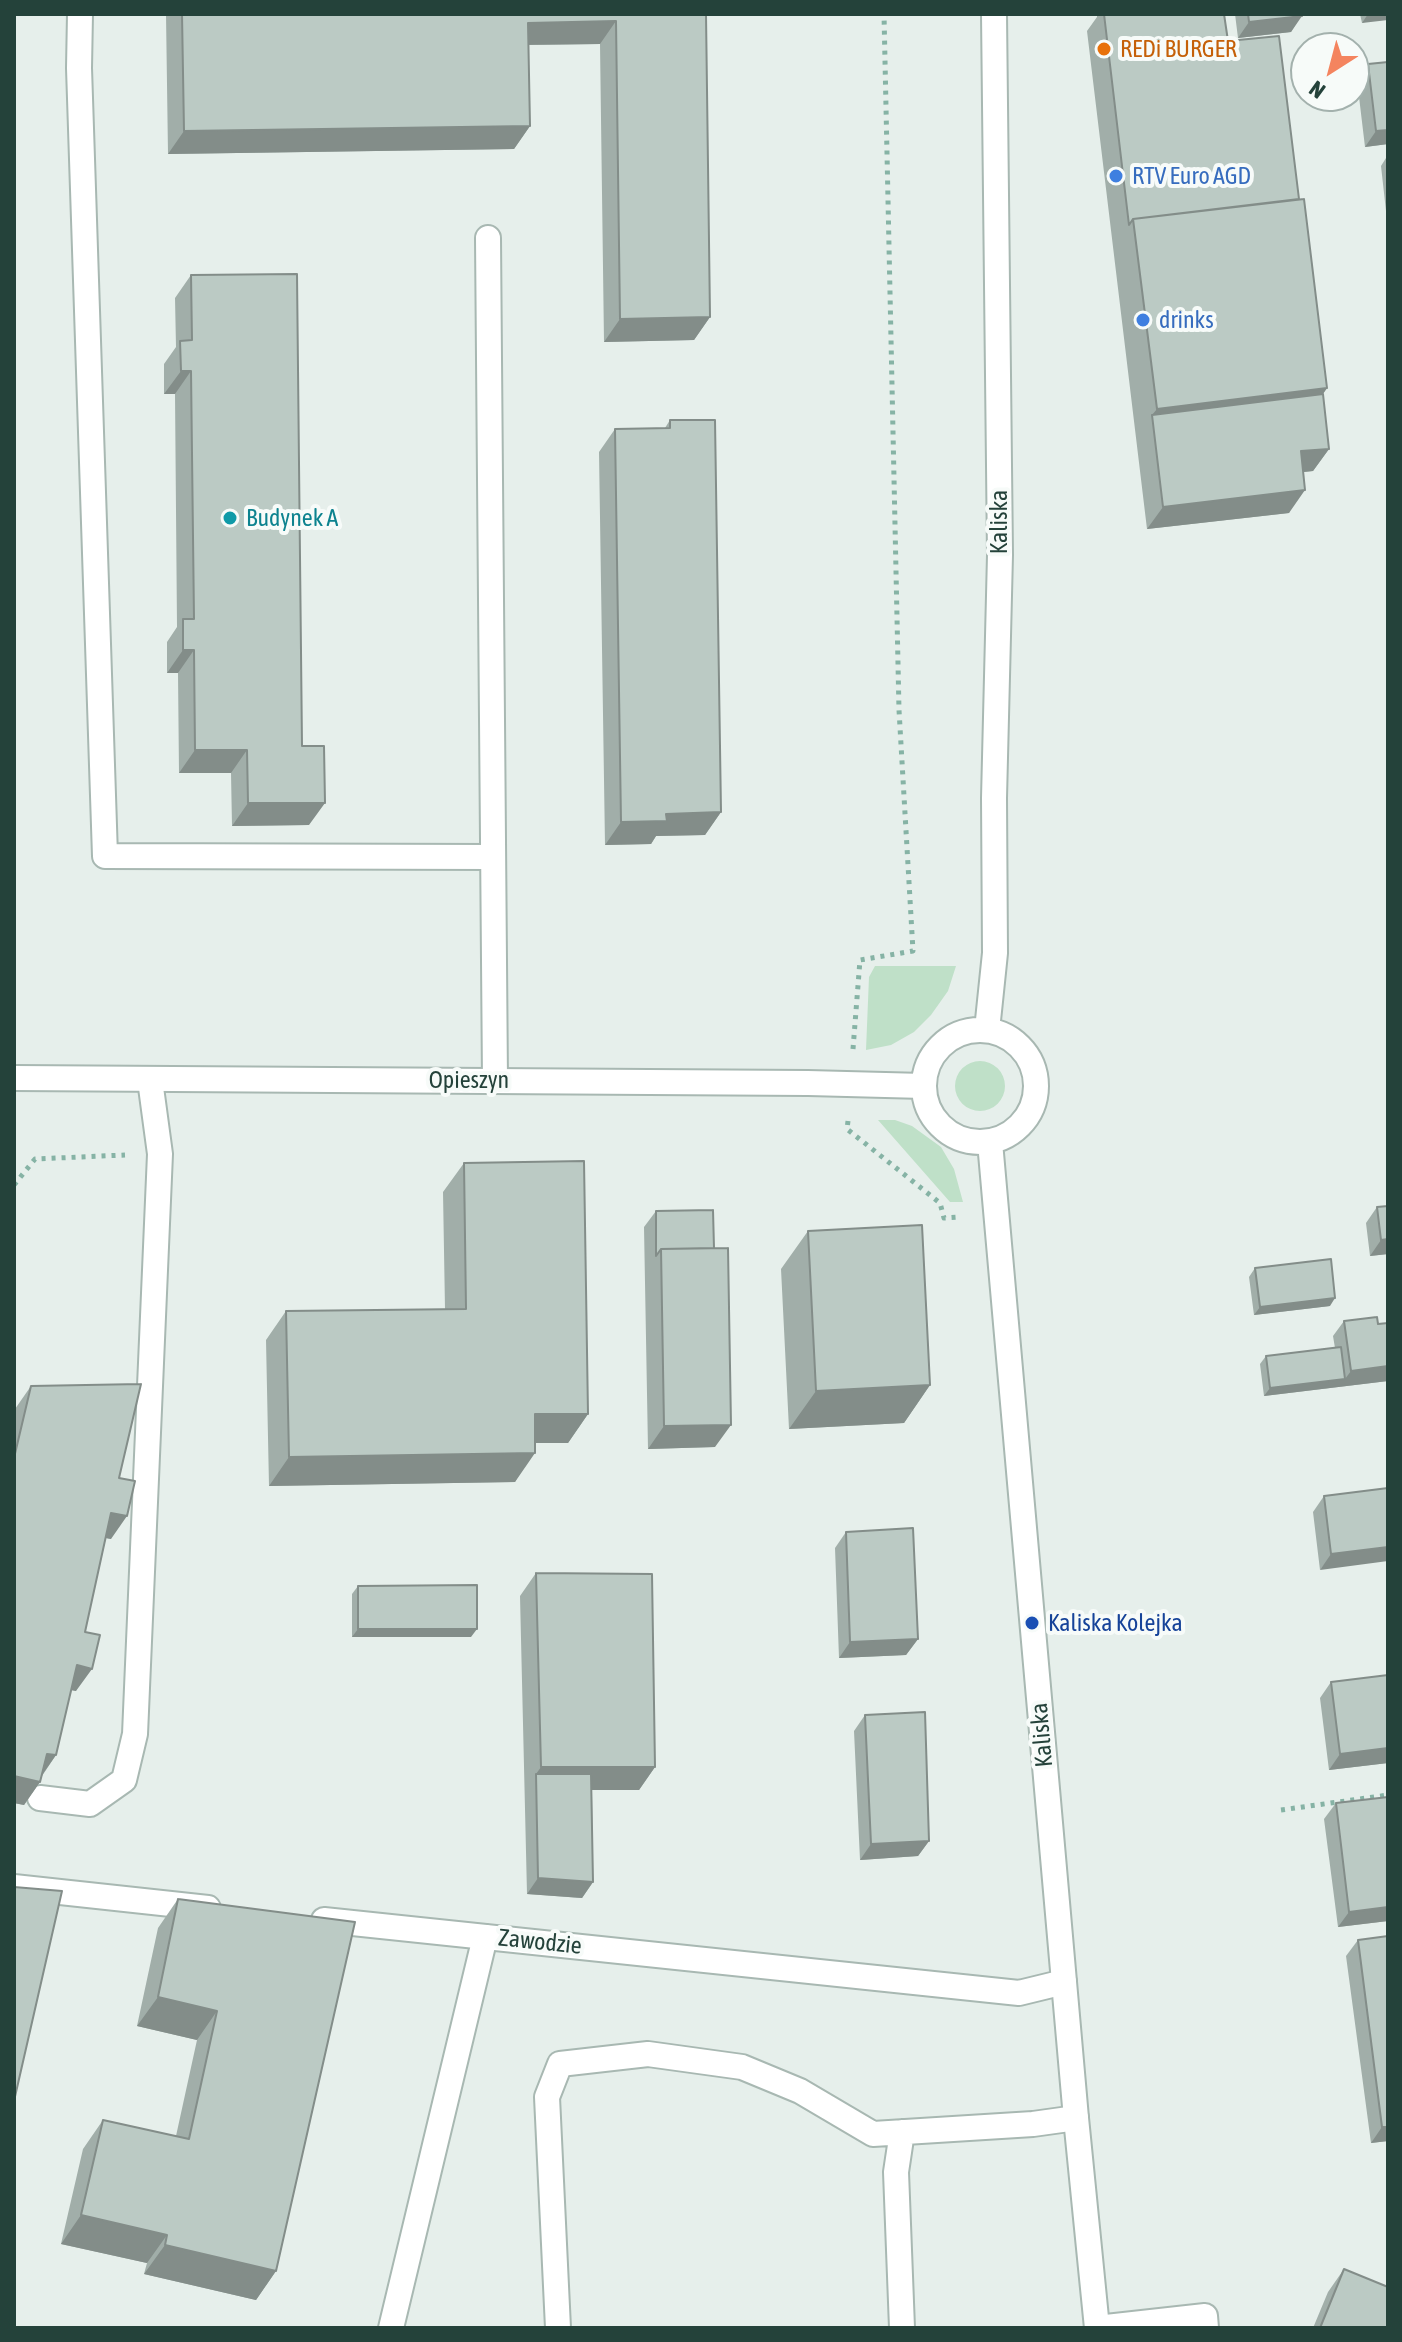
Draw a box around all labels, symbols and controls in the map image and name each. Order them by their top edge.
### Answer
north arrow [1290,32,1370,112]
place label: REDi BURGER [1120,35,1237,63]
marker: REDi BURGER [1095,40,1113,58]
text: N [1304,75,1330,104]
place label: RTV Euro AGD [1132,162,1251,190]
marker: RTV Euro AGD [1107,167,1125,185]
place label: drinks [1159,306,1214,334]
marker: drinks [1134,311,1152,329]
street label: Kaliska [985,490,1013,554]
place label: Budynek A [246,504,338,532]
marker: Budynek A [221,509,239,527]
street label: Opieszyn [429,1066,509,1094]
place label: Kaliska Kolejka [1048,1609,1183,1637]
marker: Kaliska Kolejka [1023,1614,1041,1632]
street label: Kaliska [1025,1702,1059,1768]
street label: Zawodzie [497,1923,583,1961]

